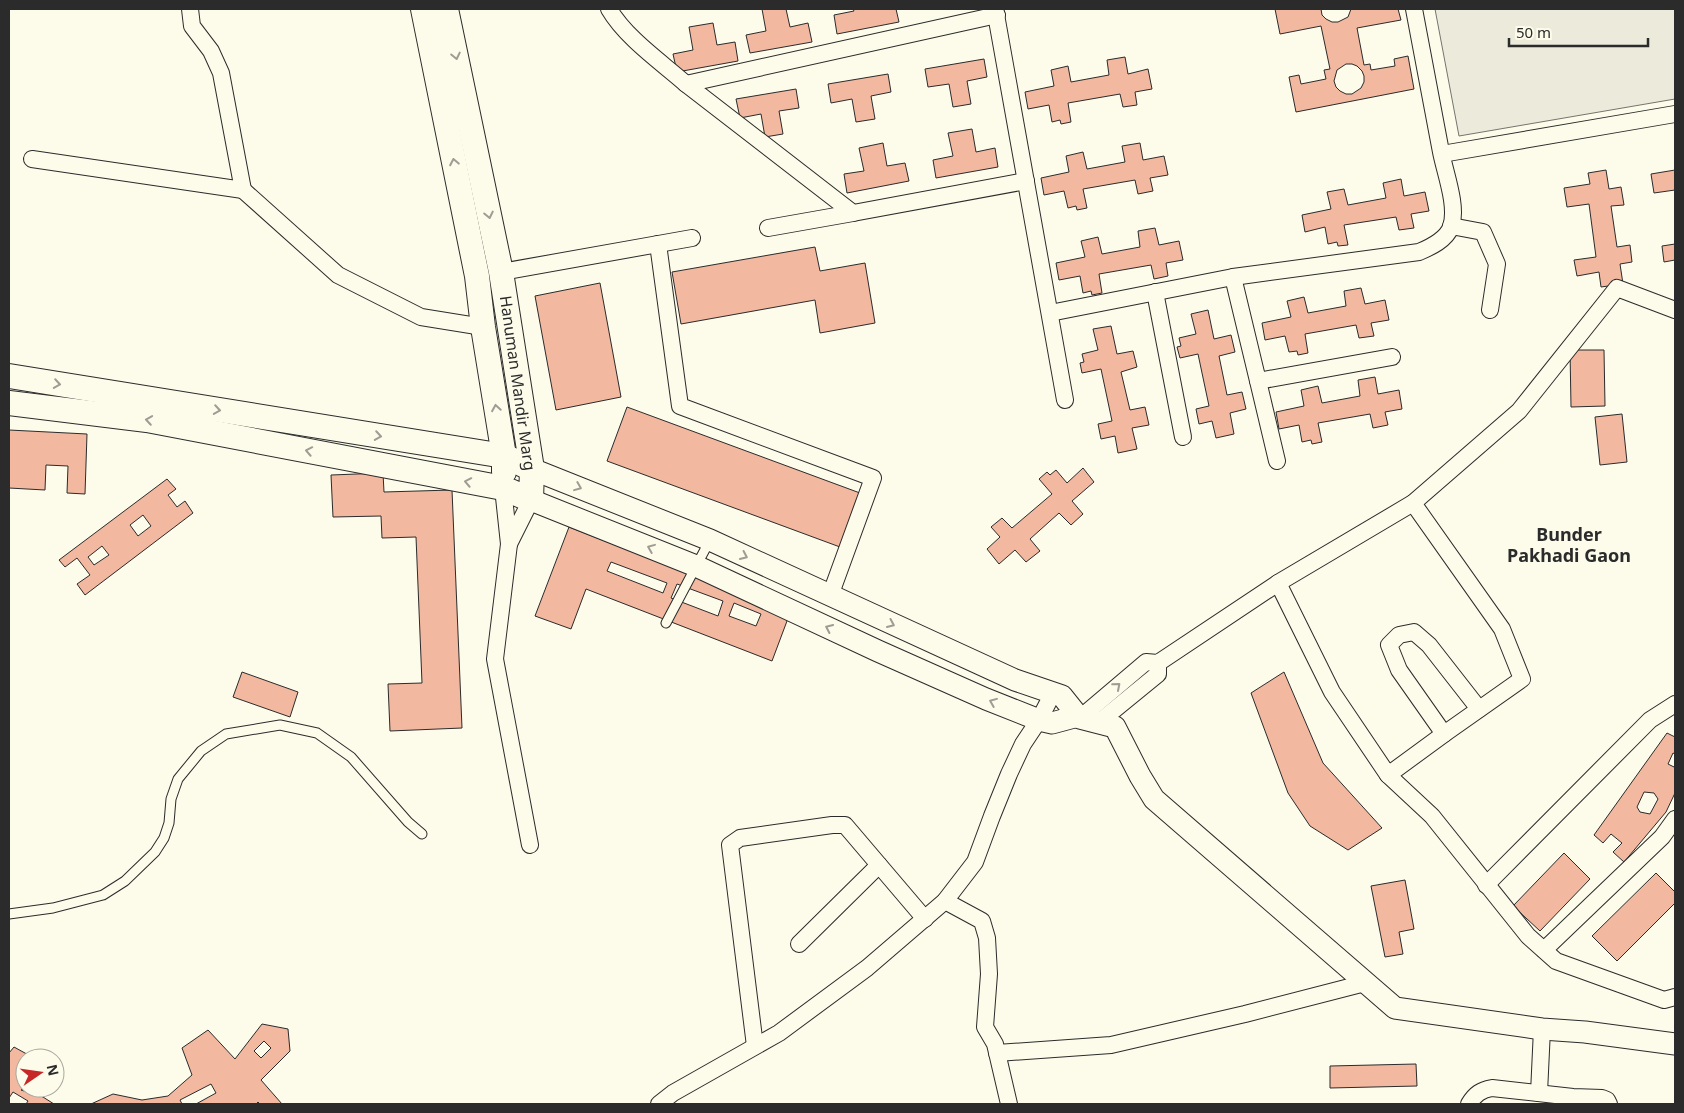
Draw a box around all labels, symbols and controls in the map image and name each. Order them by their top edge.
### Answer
scale bar [1509,15,1648,47]
text: 50 m [1516,22,1551,42]
one-way arrow [450,52,460,61]
one-way arrow [449,158,460,166]
one-way arrow [483,211,494,220]
street label: Hanuman Mandir Marg [495,294,541,472]
one-way arrow [53,378,61,388]
one-way arrow [213,404,222,414]
one-way arrow [492,404,502,413]
one-way arrow [145,416,153,426]
one-way arrow [373,430,382,440]
one-way arrow [304,446,313,457]
one-way arrow [464,477,473,487]
one-way arrow [573,482,581,492]
district label: Bunder Pakhadi Gaon [1507,522,1631,567]
one-way arrow [647,544,656,554]
one-way arrow [739,549,748,560]
one-way arrow [886,618,895,628]
one-way arrow [825,624,834,634]
one-way arrow [1112,683,1121,692]
one-way arrow [990,697,998,707]
north arrow [15,1048,65,1098]
text: N [43,1062,64,1078]

